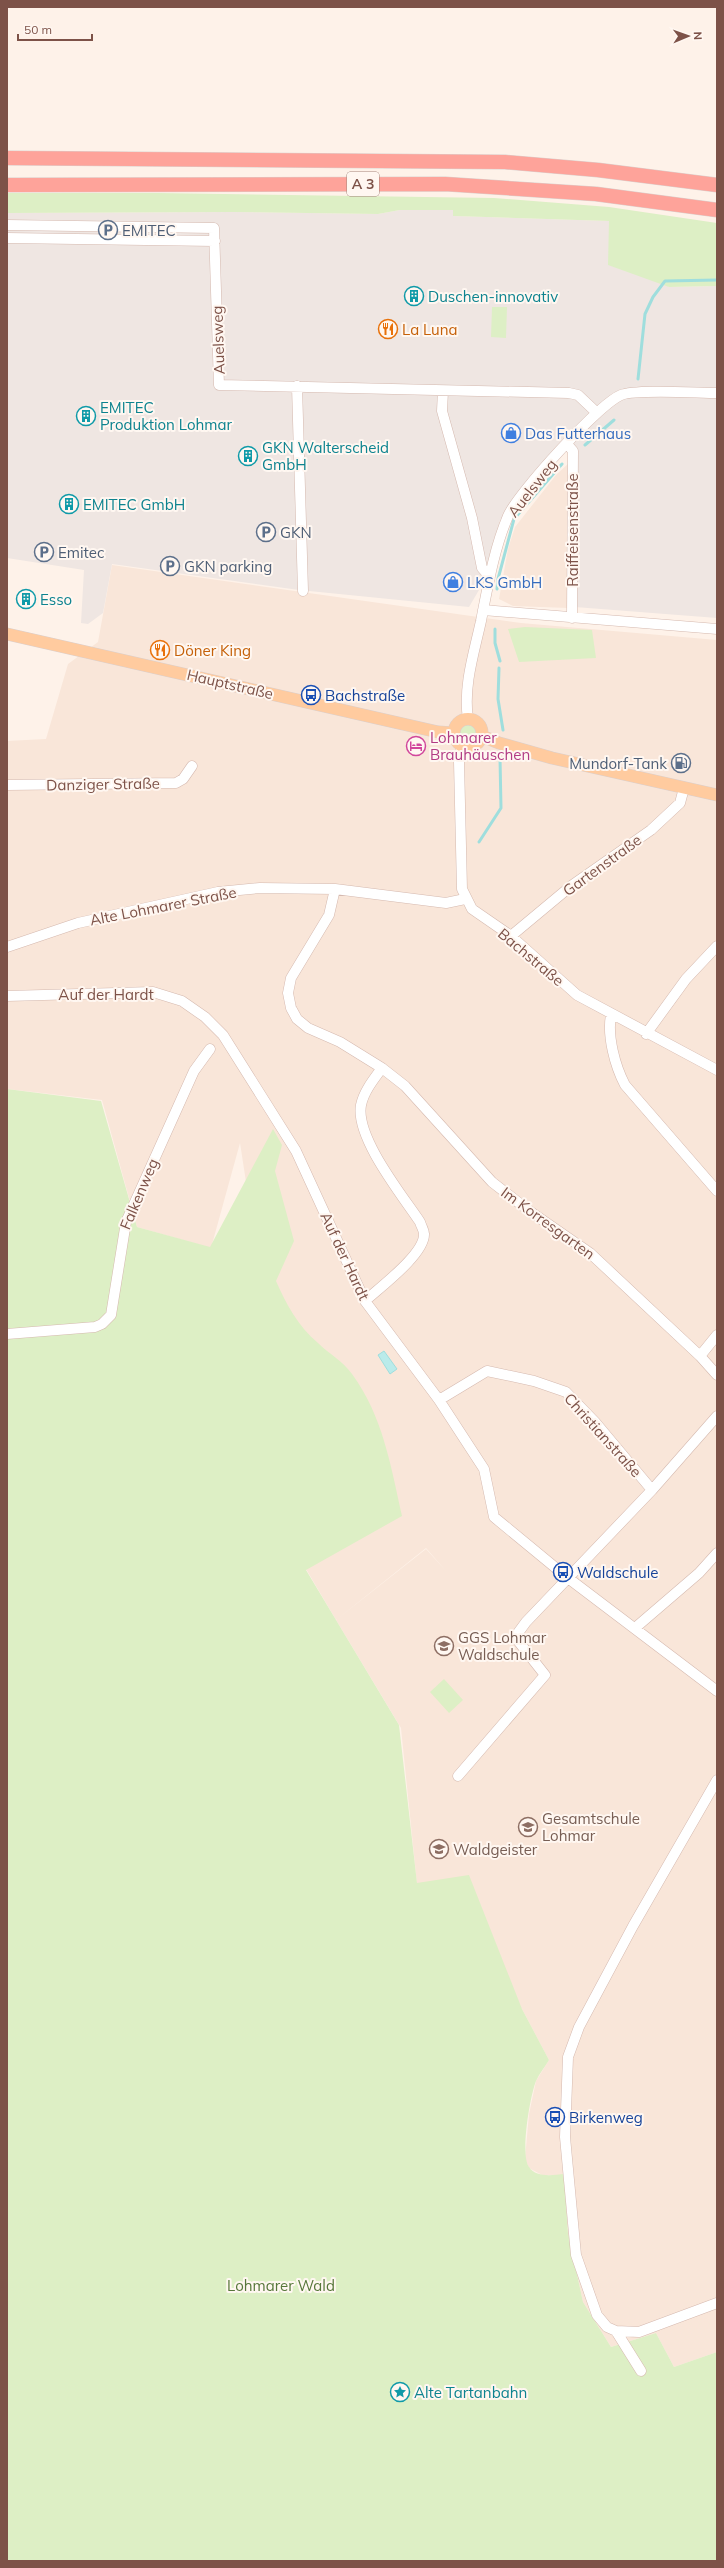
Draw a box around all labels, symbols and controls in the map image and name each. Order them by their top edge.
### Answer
scale bar [18,16,92,42]
north arrow [668,16,708,56]
text: 50 m [24,22,52,37]
text: N [691,31,705,40]
road number: A 3 [347,172,379,196]
parking icon: EMITEC [97,219,119,241]
place label: EMITEC [122,221,176,240]
building icon: Duschen-innovativ [403,285,425,307]
place label: Duschen-innovativ [428,287,558,306]
street label: Auelsweg [207,305,229,375]
restaurant icon: La Luna [377,318,399,340]
place label: La Luna [402,320,458,339]
place label: EMITEC Produktion Lohmar [100,398,232,434]
building icon: EMITEC Produktion Lohmar [75,405,97,427]
shop icon: Das Futterhaus [500,422,522,444]
place label: Das Futterhaus [525,424,631,443]
place label: GKN Walterscheid GmbH [262,438,389,474]
building icon: GKN Walterscheid GmbH [237,445,259,467]
street label: Auelsweg [503,455,561,521]
street label: Raiffeisenstraße [563,473,582,587]
building icon: EMITEC GmbH [58,493,80,515]
place label: EMITEC GmbH [83,495,185,514]
parking icon: GKN [255,521,277,543]
place label: GKN [280,523,312,542]
parking icon: Emitec [33,541,55,563]
place label: Emitec [58,543,104,562]
parking icon: GKN parking [159,555,181,577]
place label: GKN parking [184,557,272,576]
shop icon: LKS GmbH [442,571,464,593]
place label: LKS GmbH [467,573,542,592]
building icon: Esso [15,588,37,610]
place label: Esso [40,590,72,609]
restaurant icon: Döner King [149,639,171,661]
place label: Döner King [174,641,251,660]
street label: Hauptstraße [185,665,275,703]
bus stop icon: Bachstraße [300,684,322,706]
place label: Bachstraße [325,686,405,705]
place label: Lohmarer Brauhäuschen [430,728,530,764]
hotel icon: Lohmarer Brauhäuschen [405,735,427,757]
fuel station icon: Mundorf-Tank [670,752,692,774]
place label: Mundorf-Tank [569,754,667,773]
street label: Danziger Straße [46,774,160,794]
street label: Gartenstraße [559,830,645,900]
street label: Alte Lohmarer Straße [88,882,238,930]
street label: Bachstraße [494,924,568,990]
street label: Auf der Hardt [58,985,154,1004]
street label: Falkenweg [116,1156,162,1232]
street label: Im Korresgarten [497,1183,599,1263]
street label: Auf der Hardt [316,1209,374,1303]
street label: Christianstraße [560,1389,646,1481]
bus stop icon: Waldschule [552,1561,574,1583]
place label: Waldschule [577,1563,658,1582]
place label: GGS Lohmar Waldschule [458,1628,547,1664]
school or university icon: GGS Lohmar Waldschule [433,1635,455,1657]
place label: Gesamtschule Lohmar [542,1809,640,1845]
school or university icon: Gesamtschule Lohmar [517,1816,539,1838]
school or university icon: Waldgeister [428,1838,450,1860]
place label: Waldgeister [453,1840,538,1859]
bus stop icon: Birkenweg [544,2106,566,2128]
place label: Birkenweg [569,2108,643,2127]
park label: Lohmarer Wald [227,2276,335,2295]
place icon: Alte Tartanbahn [389,2381,411,2403]
place label: Alte Tartanbahn [414,2383,527,2402]

